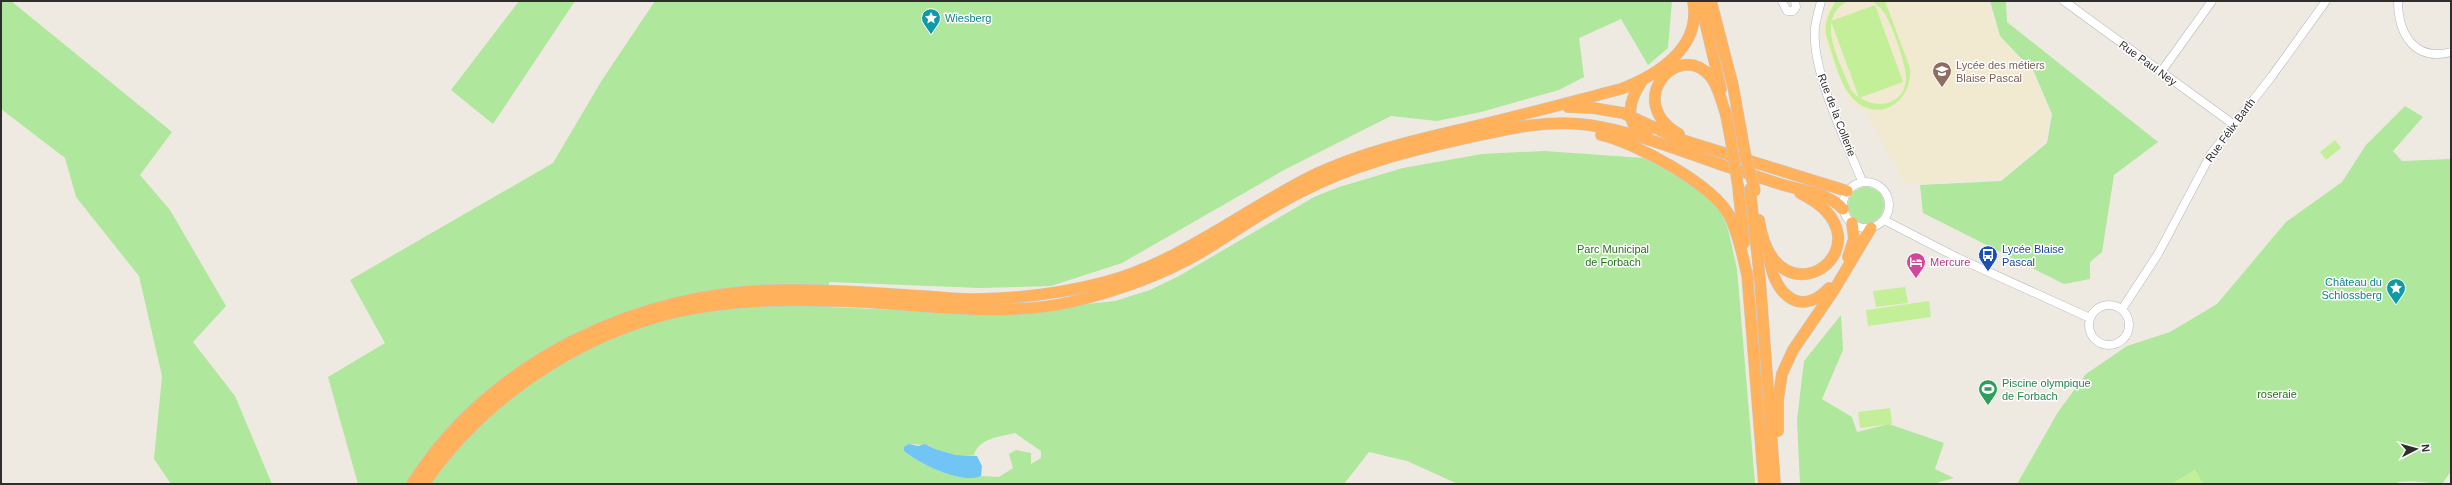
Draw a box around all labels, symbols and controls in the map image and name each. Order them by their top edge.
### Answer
place icon: Wiesberg [920,7,942,35]
place label: Wiesberg [945,12,991,24]
street label: Rue Paul Ney [2117,38,2179,88]
place label: Lycée des métiers Blaise Pascal [1956,59,2045,84]
school or university icon: Lycée des métiers Blaise Pascal [1931,60,1953,88]
street label: Rue de la Collerie [1816,72,1858,158]
street label: Rue Félix Barth [2203,96,2257,164]
park label: Parc Municipal de Forbach [1577,243,1649,268]
place label: Lycée Blaise Pascal [2002,243,2064,268]
bus stop icon: Lycée Blaise Pascal [1977,244,1999,272]
hotel icon: Mercure [1905,251,1927,279]
place label: Mercure [1930,256,1970,268]
place label: Château du Schlossberg [2321,276,2382,301]
place icon: Château du Schlossberg [2385,277,2407,305]
place label: Piscine olympique de Forbach [2002,377,2091,402]
sports icon: Piscine olympique de Forbach [1977,378,1999,406]
park label: roseraie [2257,388,2297,400]
north arrow [2396,429,2436,469]
text: N [2420,443,2432,453]

